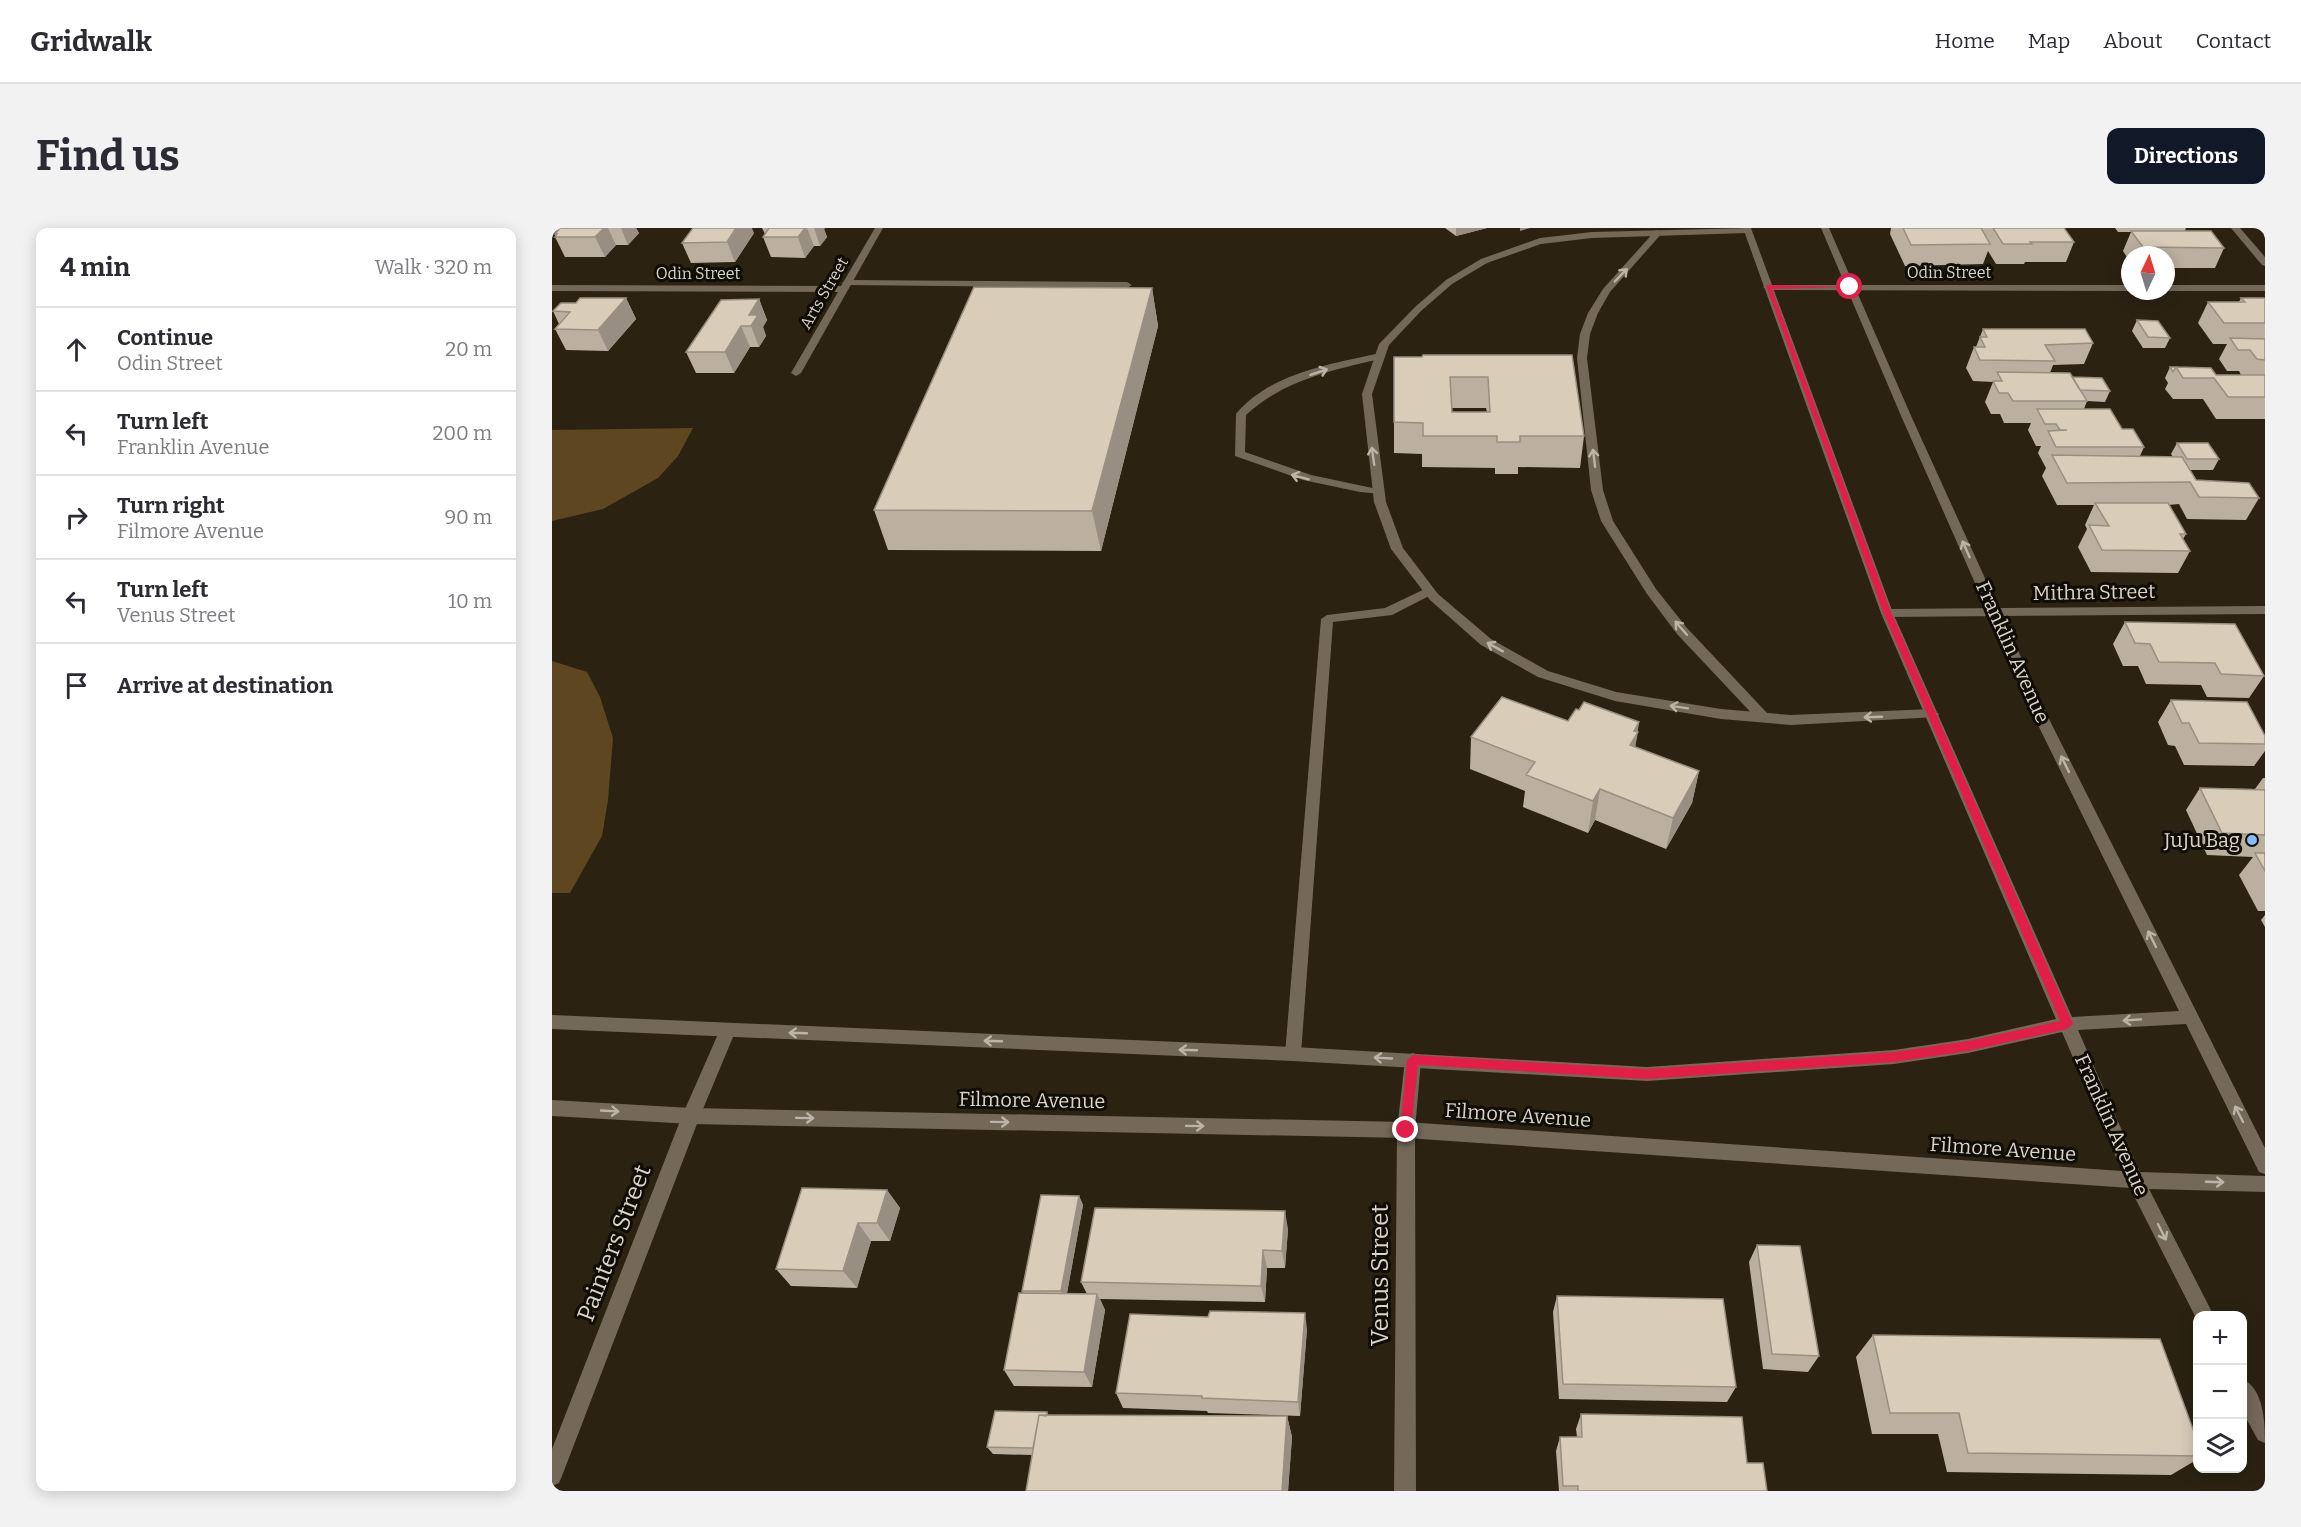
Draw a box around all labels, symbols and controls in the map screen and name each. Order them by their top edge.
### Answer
text: Gridwalk [30,25,152,58]
text: Home [1935,28,1995,54]
text: Map [2028,28,2070,54]
text: About [2103,28,2163,54]
text: Contact [2196,28,2271,54]
button: Directions [2107,128,2265,184]
text: Find us [36,131,180,181]
north arrow [2121,246,2175,300]
text: 4 min [60,252,130,283]
street label: Arts Street [796,254,852,332]
text: Walk · 320 m [375,255,492,279]
street label: Odin Street [1907,263,1991,282]
street label: Odin Street [656,264,740,283]
one-way arrow [1614,268,1628,283]
route start [1836,273,1862,299]
text: Continue [117,324,213,351]
icon: ahead [60,333,93,366]
text: 20 m [445,337,492,361]
text: Odin Street [117,351,223,375]
one-way arrow [1309,366,1327,377]
text: Turn left [117,408,209,435]
icon: left [60,417,93,450]
text: 200 m [432,421,492,445]
text: Franklin Avenue [117,435,269,459]
one-way arrow [1368,446,1379,466]
one-way arrow [1588,449,1599,469]
one-way arrow [1291,470,1310,482]
text: Turn right [117,492,225,519]
icon: right [60,501,93,534]
text: 90 m [444,505,492,529]
text: Filmore Avenue [117,519,264,543]
one-way arrow [1960,541,1971,559]
text: Turn left [117,576,209,603]
street label: Franklin Avenue [1971,577,2055,727]
street label: Mithra Street [2032,579,2156,605]
icon: left [60,585,93,618]
text: 10 m [448,589,492,613]
text: Venus Street [117,603,235,627]
one-way arrow [1674,621,1688,636]
one-way arrow [1487,641,1504,653]
icon: arrive [60,669,93,702]
text: Arrive at destination [117,672,333,699]
one-way arrow [1670,701,1689,712]
one-way arrow [1864,711,1884,722]
one-way arrow [2059,756,2070,774]
place label: JuJu Bag [2163,828,2240,852]
marker: JuJu Bag [2245,833,2259,847]
one-way arrow [2145,930,2157,948]
one-way arrow [2122,1015,2142,1026]
one-way arrow [789,1028,809,1039]
one-way arrow [984,1036,1004,1047]
one-way arrow [1179,1044,1198,1055]
street label: Franklin Avenue [2070,1050,2154,1200]
one-way arrow [1373,1053,1393,1064]
street label: Filmore Avenue [958,1087,1106,1113]
street label: Filmore Avenue [1444,1098,1592,1132]
one-way arrow [2233,1105,2244,1123]
one-way arrow [600,1106,620,1117]
one-way arrow [795,1113,815,1124]
one-way arrow [990,1116,1010,1128]
route end [1392,1116,1418,1142]
one-way arrow [1185,1120,1205,1132]
street label: Filmore Avenue [1929,1132,2077,1166]
street label: Painters Street [571,1161,657,1325]
one-way arrow [2204,1177,2224,1188]
street label: Venus Street [1366,1204,1394,1346]
one-way arrow [2157,1223,2168,1241]
map controls [2193,1311,2247,1473]
button: + [2193,1311,2247,1365]
button: − [2193,1365,2247,1419]
button: layers [2193,1419,2247,1473]

